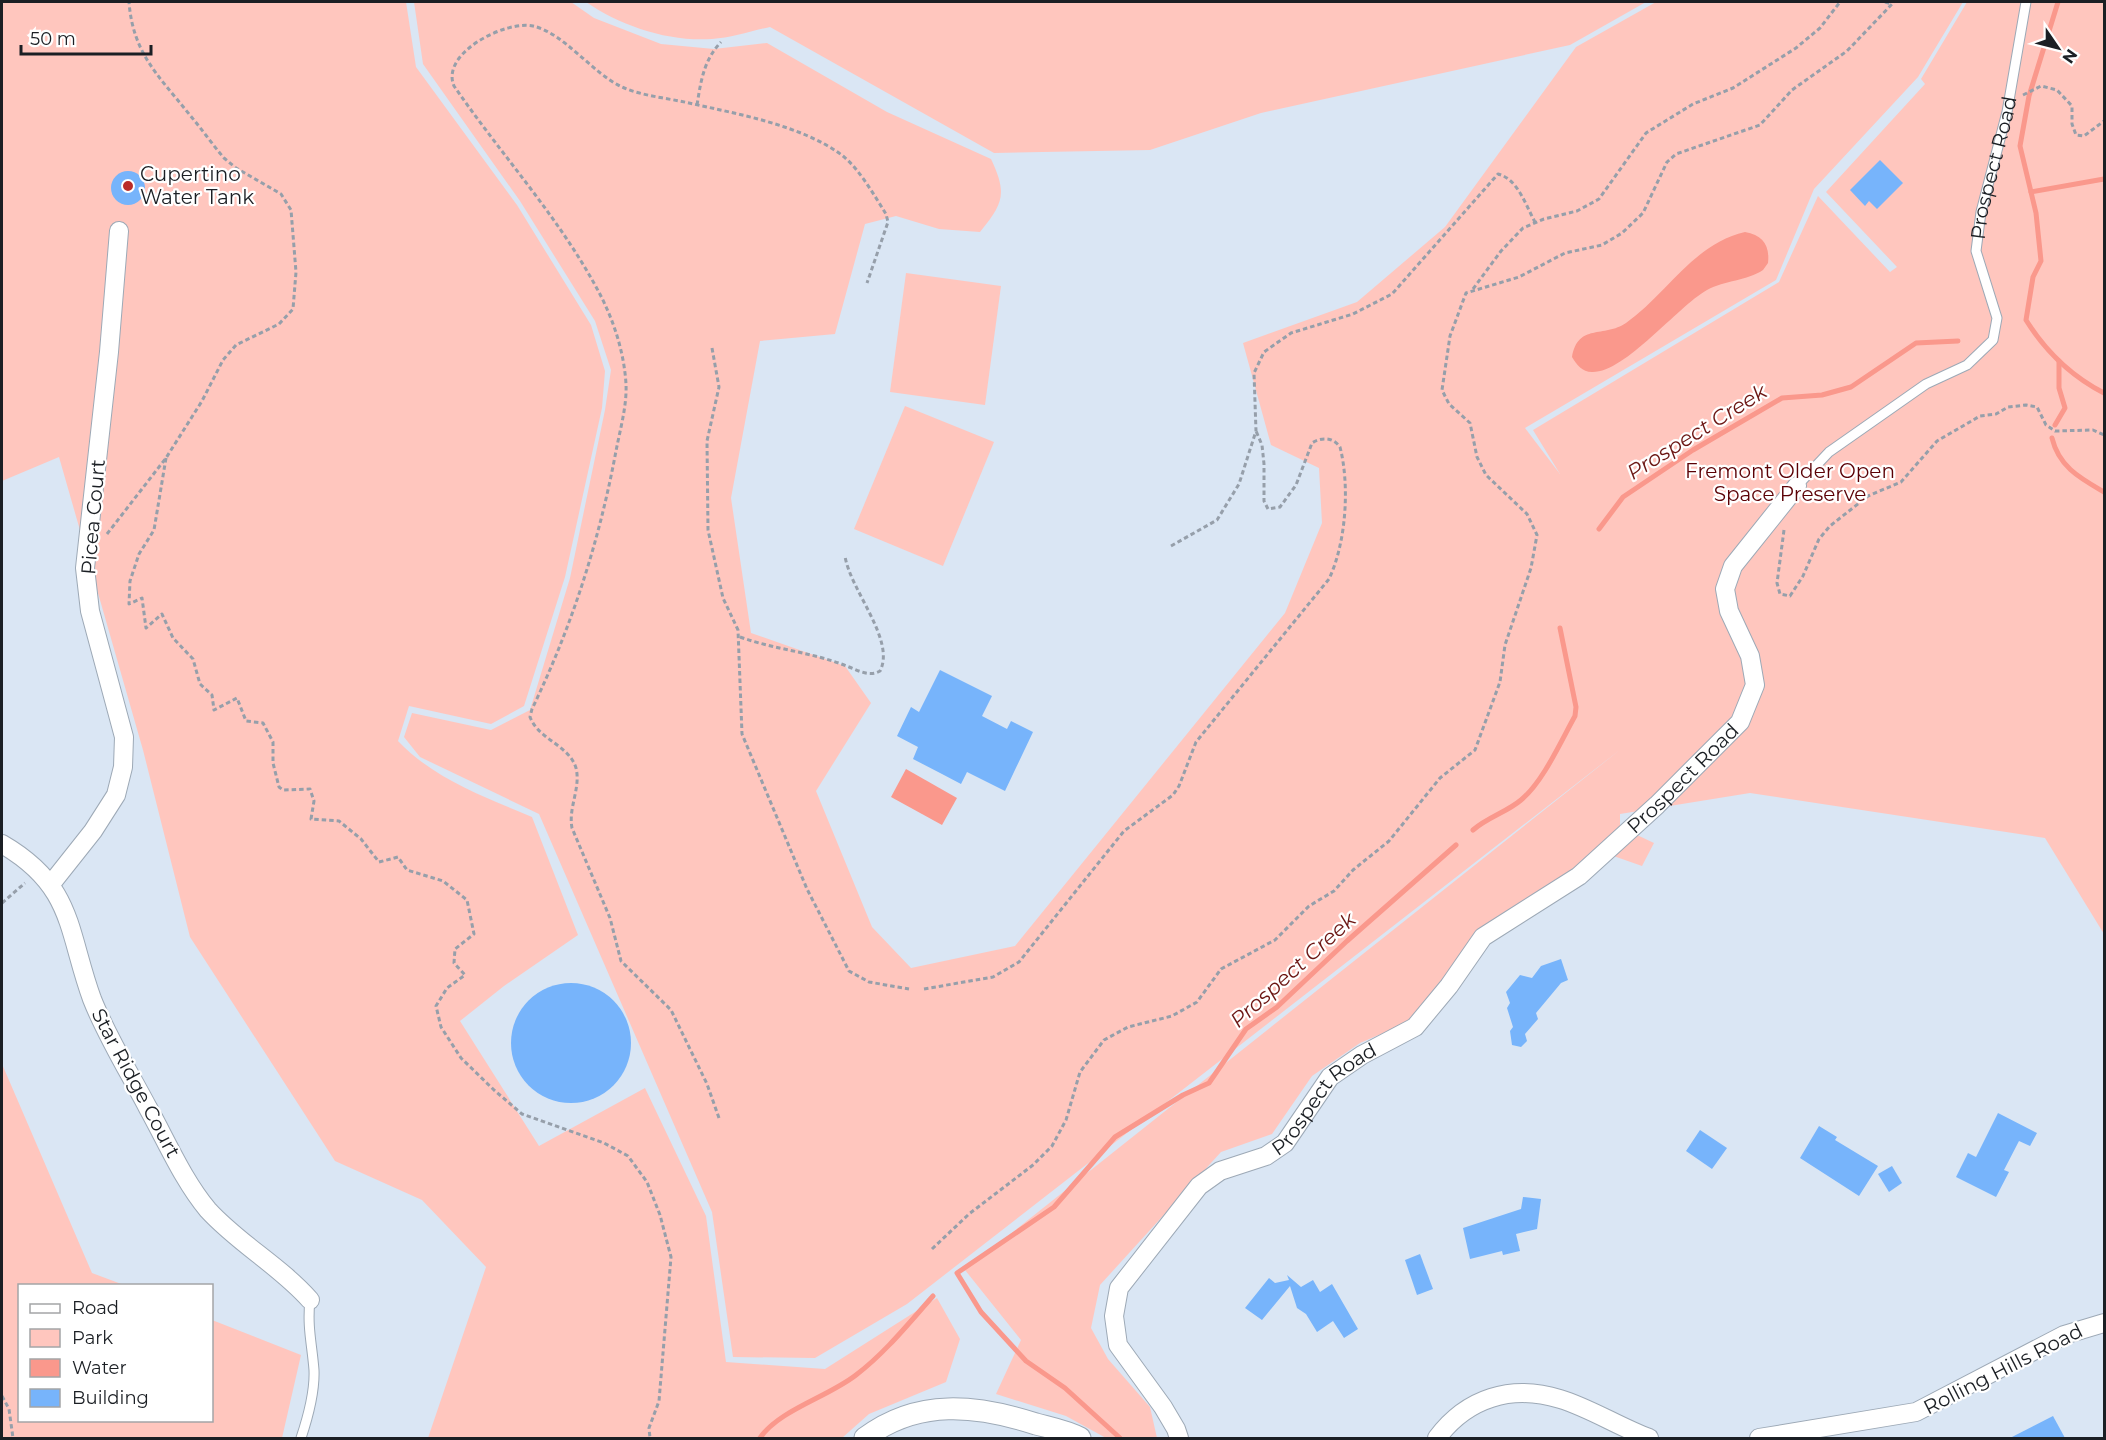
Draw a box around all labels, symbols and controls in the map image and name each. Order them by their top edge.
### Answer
scale bar [21,18,152,56]
north arrow [2028,18,2088,78]
text: 50 m [30,28,76,50]
text: N [2058,46,2081,67]
street label: Prospect Road [1966,94,2022,241]
place label: Cupertino Water Tank [140,162,254,209]
marker: Cupertino Water Tank [121,179,135,193]
water label: Prospect Creek [1622,378,1773,485]
street label: Picea Court [76,458,110,576]
park label: Fremont Older Open Space Preserve [1685,459,1895,506]
street label: Prospect Road [1622,718,1744,838]
water label: Prospect Creek [1225,906,1362,1033]
street label: Star Ridge Court [87,1004,185,1162]
street label: Prospect Road [1267,1038,1380,1161]
legend [18,1284,213,1422]
text: Road [72,1297,119,1319]
street label: Rolling Hills Road [1919,1319,2087,1419]
text: Park [72,1327,113,1349]
text: Water [72,1357,127,1379]
text: Building [72,1387,149,1409]

